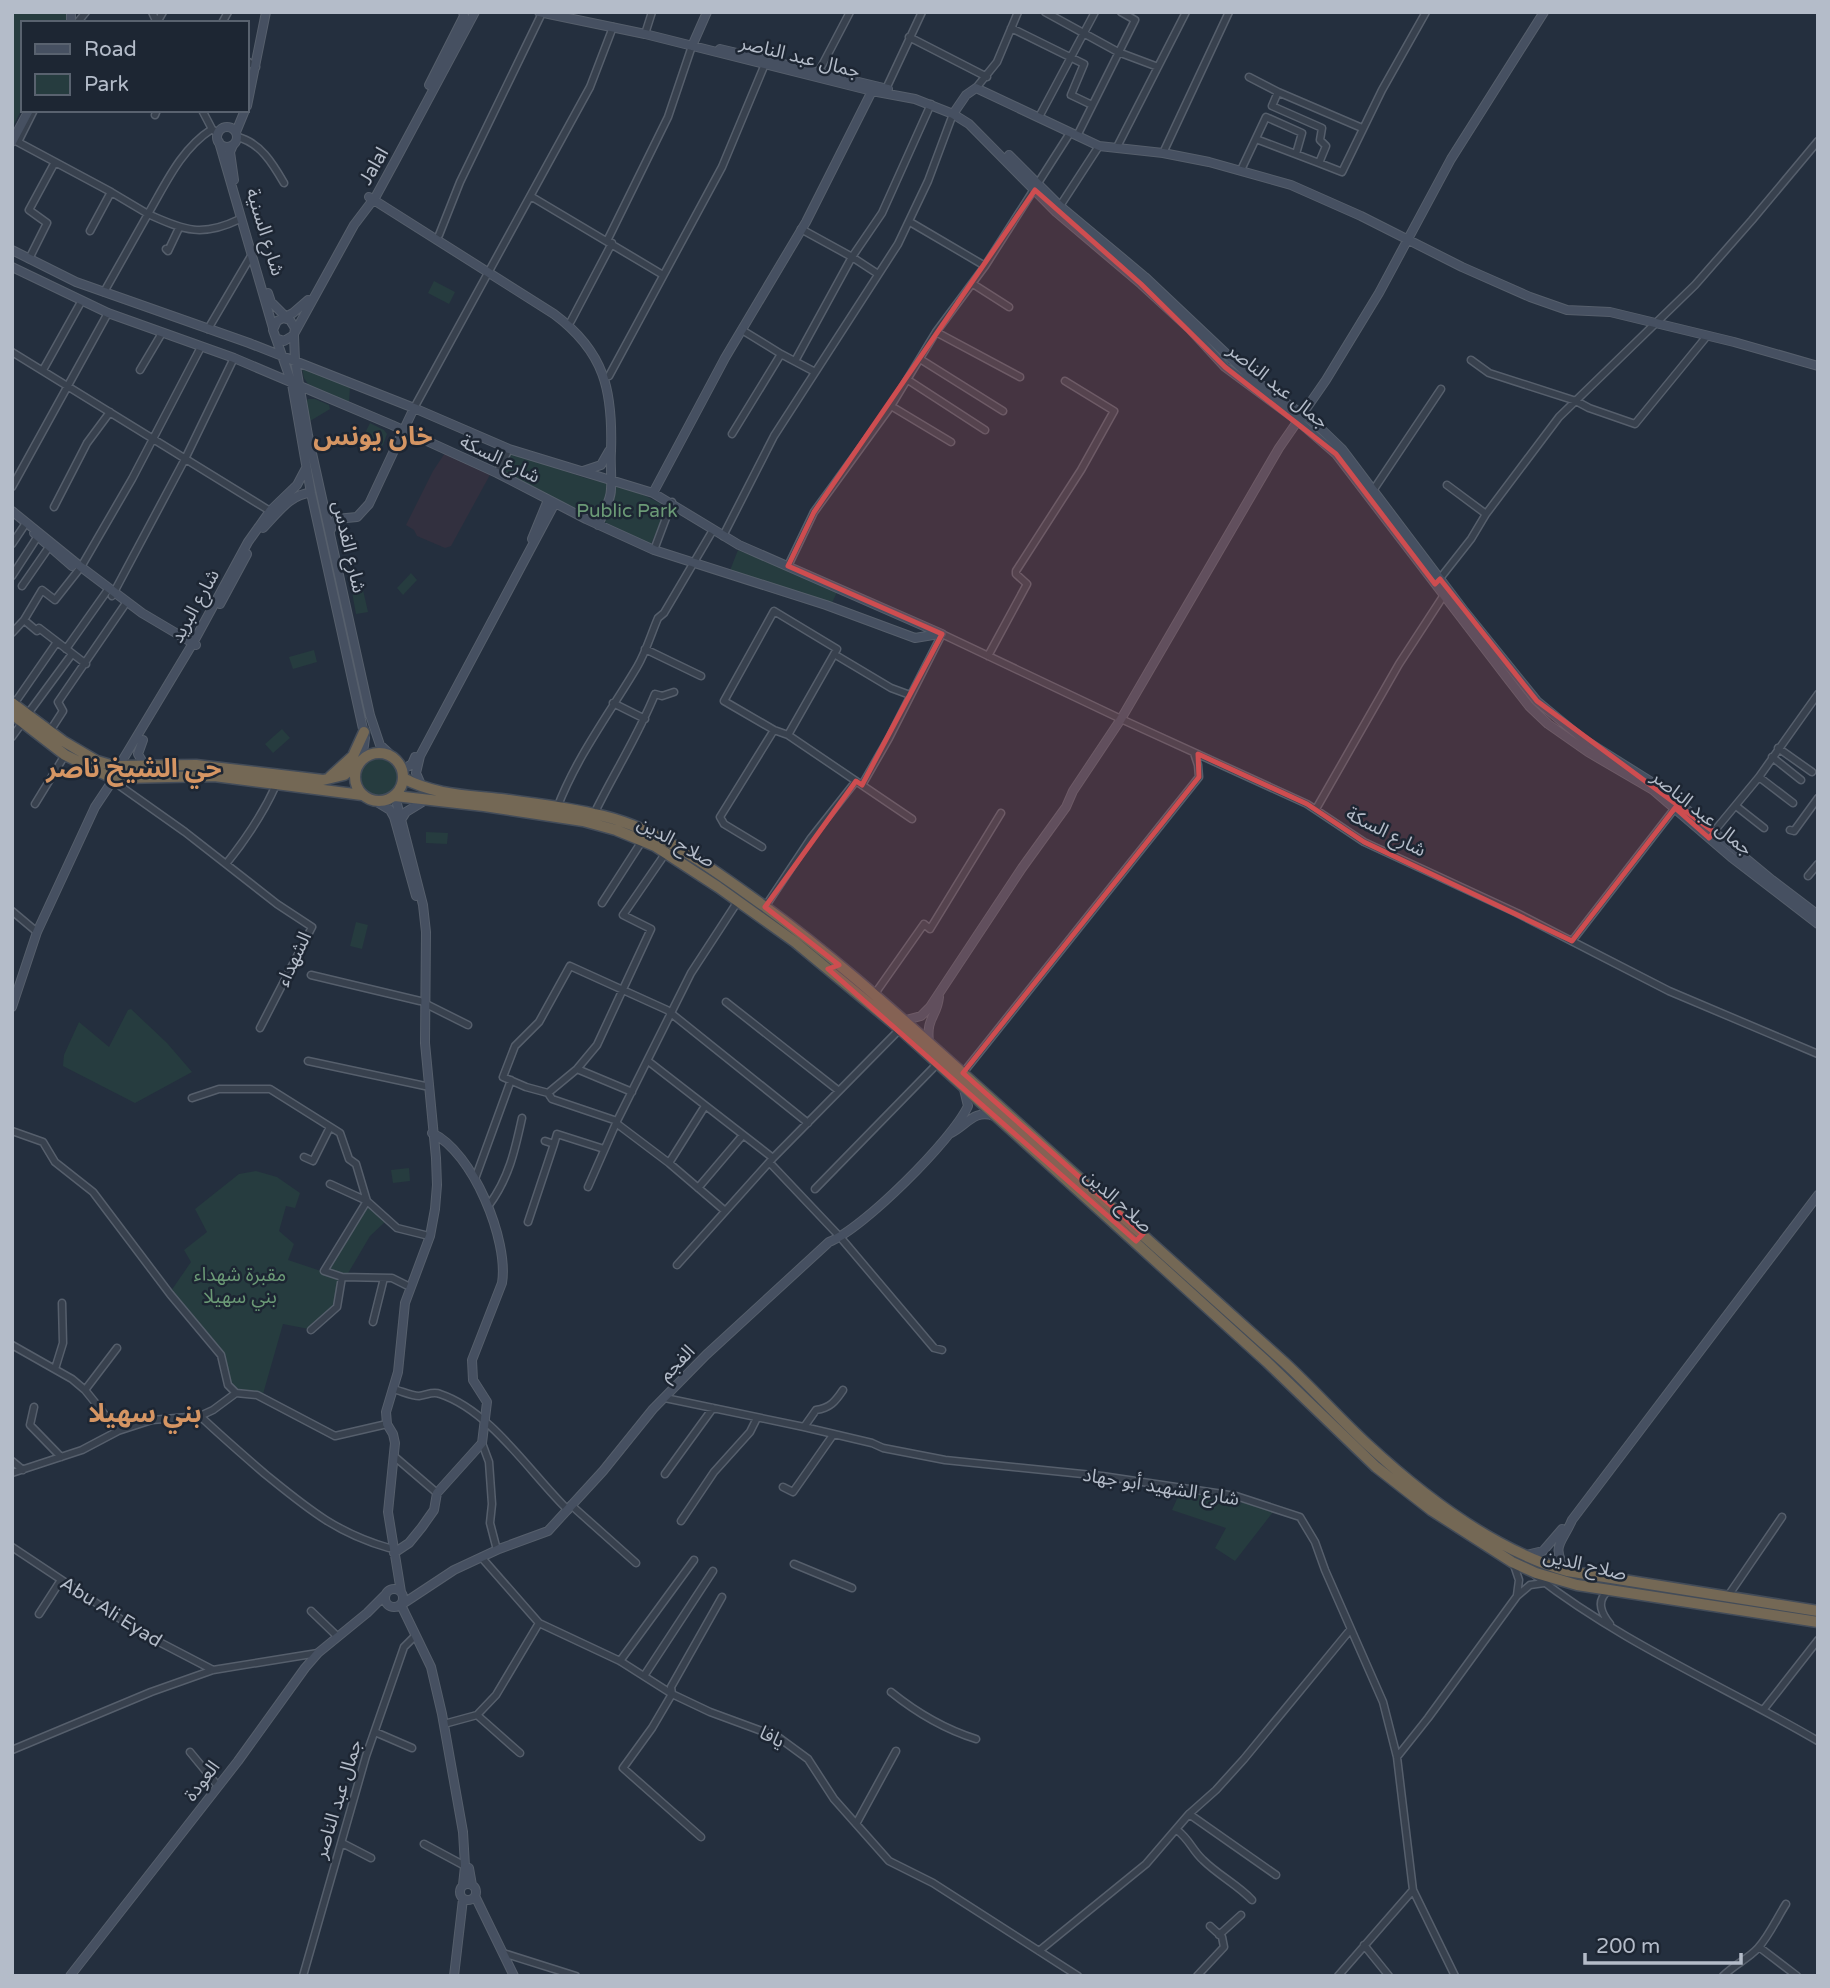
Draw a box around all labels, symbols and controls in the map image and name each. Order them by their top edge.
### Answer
legend [21,21,248,112]
street label: جمال عبد الناصر [737,31,862,83]
text: Road [84,37,137,62]
text: Park [84,72,129,97]
street label: Jalal [355,143,393,189]
street label: شارع السنية [239,186,289,279]
street label: جمال عبد الناصر [1222,338,1333,433]
district label: خان يونس [313,421,433,452]
street label: شارع السكة [455,430,544,490]
street label: شارع القدس [326,499,370,596]
park label: Public Park [576,500,678,522]
street label: شارع البريد [166,565,226,648]
district label: حي الشيخ ناصر [45,753,222,789]
street label: جمال عبد الناصر [1646,765,1757,860]
street label: شارع السكة [1342,803,1430,863]
street label: صلاح الدين [633,812,718,874]
street label: الشهداء [272,928,316,990]
street label: صلاح الدين [1078,1164,1157,1239]
park label: مقبرة شهداء بني سهيلا [194,1264,286,1311]
street label: الفجم [655,1340,702,1388]
district label: بني سهيلا [88,1398,202,1434]
street label: شارع الشهيد أبو جهاد [1081,1463,1241,1512]
street label: صلاح الدين [1541,1545,1629,1587]
street label: Abu Ali Eyad [56,1572,166,1652]
street label: يافا [756,1722,788,1752]
street label: جمال عبد الناصر [309,1737,367,1862]
street label: العودة [180,1756,224,1806]
scale bar [1585,1922,1741,1966]
text: 200 m [1596,1934,1660,1959]

